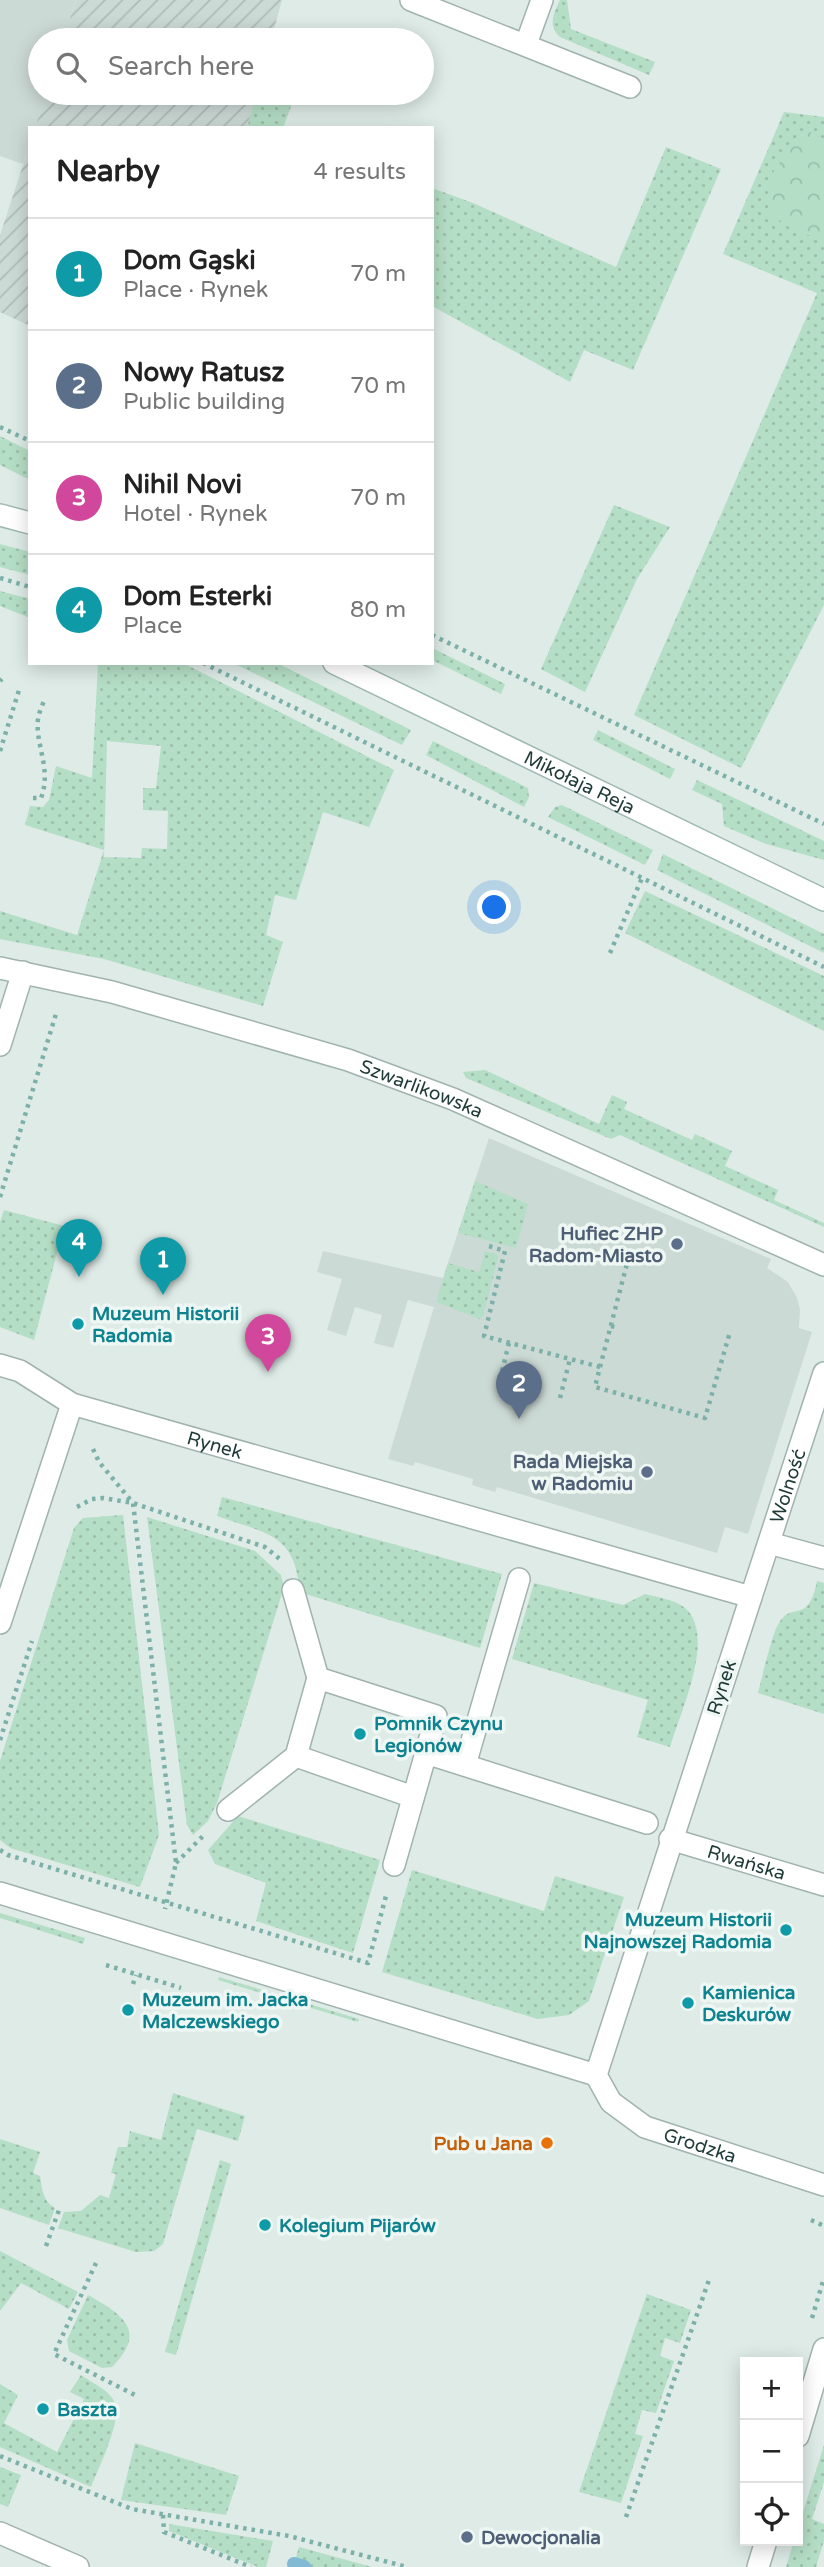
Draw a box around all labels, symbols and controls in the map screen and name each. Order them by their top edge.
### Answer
search box [28,28,434,105]
icon: search [52,48,90,86]
text: Search here [108,51,254,82]
text: Nearby [56,153,160,190]
text: 4 results [313,158,406,186]
text: Dom Gąski [123,245,256,276]
text: 1 [72,260,86,288]
text: 70 m [350,260,406,288]
text: Place · Rynek [123,276,268,304]
text: Nowy Ratusz [123,357,284,388]
text: 2 [72,372,86,400]
text: 70 m [350,372,406,400]
text: Public building [123,388,285,416]
text: Nihil Novi [123,469,242,500]
text: 3 [72,484,86,512]
text: 70 m [350,484,406,512]
text: Hotel · Rynek [123,500,268,528]
text: Dom Esterki [123,581,272,612]
text: 4 [72,596,86,624]
text: 80 m [350,596,406,624]
text: Place [123,612,182,640]
street label: Mikołaja Reja [520,747,638,819]
your location [477,890,511,924]
street label: Szwarlikowska [357,1055,486,1123]
pin: 4 [56,1219,102,1277]
place label: Hufiec ZHP Radom-Miasto [529,1223,663,1267]
marker: Hufiec ZHP Radom-Miasto [669,1236,685,1252]
pin: 1 [140,1237,186,1295]
place label: Muzeum Historii Radomia [92,1303,239,1347]
pin: 3 [245,1314,291,1372]
marker: Muzeum Historii Radomia [70,1316,86,1332]
pin: 2 [496,1361,542,1419]
street label: Rynek [184,1427,245,1464]
street label: Wolność [766,1446,811,1526]
place label: Rada Miejska w Radomiu [513,1451,633,1495]
marker: Rada Miejska w Radomiu [639,1464,655,1480]
street label: Rynek [703,1657,741,1718]
place label: Pomnik Czynu Legionów [374,1713,503,1758]
marker: Pomnik Czynu Legionów [352,1726,368,1742]
street label: Rwańska [705,1841,788,1885]
place label: Muzeum Historii Najnowszej Radomia [584,1909,772,1954]
marker: Muzeum Historii Najnowszej Radomia [778,1922,794,1938]
place label: Kamienica Deskurów [702,1982,795,2026]
place label: Muzeum im. Jacka Malczewskiego [142,1989,308,2034]
marker: Kamienica Deskurów [680,1995,696,2011]
marker: Muzeum im. Jacka Malczewskiego [120,2002,136,2018]
street label: Grodzka [661,2124,739,2168]
place label: Pub u Jana [434,2133,533,2155]
marker: Pub u Jana [539,2135,555,2151]
place label: Kolegium Pijarów [279,2215,436,2238]
marker: Kolegium Pijarów [257,2217,273,2233]
map controls [740,2357,803,2546]
button: + [740,2357,803,2420]
place label: Baszta [57,2399,117,2421]
marker: Baszta [35,2401,51,2417]
button: − [740,2420,803,2483]
button: locate [740,2483,803,2546]
place label: Dewocjonalia [481,2527,601,2550]
marker: Dewocjonalia [459,2529,475,2545]

